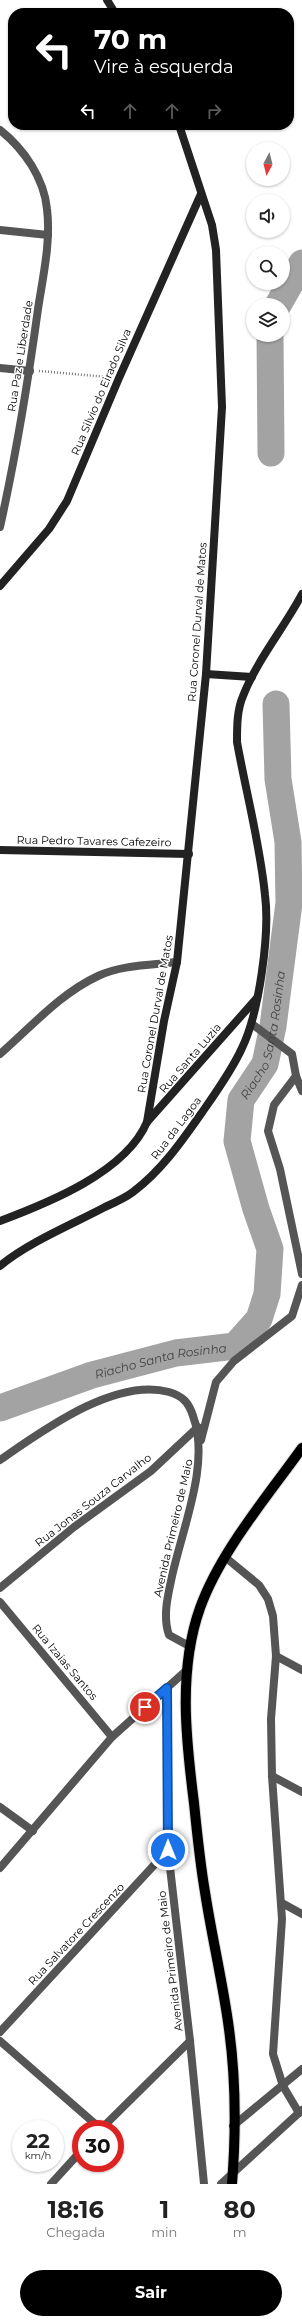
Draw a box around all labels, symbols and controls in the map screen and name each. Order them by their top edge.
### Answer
text: 70 m [94,22,167,56]
icon: left [28,24,80,76]
text: Vire à esquerda [94,56,234,78]
icon: left [77,100,99,122]
icon: ahead [119,100,141,122]
icon: ahead [161,100,183,122]
icon: right [203,100,225,122]
north arrow [246,142,290,186]
map controls [246,142,290,342]
button: sound [246,194,290,238]
button: search [246,246,290,290]
button: layers [246,298,290,342]
street label: Rua Paz e Liberdade [4,299,36,413]
street label: Rua Silvio do Eirado Silva [68,327,134,457]
street label: Rua Coronel Durval de Matos [184,541,210,702]
street label: Rua Pedro Tavares Cafezeiro [16,833,172,849]
street label: Rua Coronel Durval de Matos [134,933,176,1094]
water label: Riacho Santa Rosinha [236,970,288,1102]
street label: Rua Santa Luzia [156,1020,224,1096]
street label: Rua da Lagoa [148,1094,204,1162]
water label: Riacho Santa Rosinha [93,1340,227,1382]
street label: Rua Jonas Souza Carvalho [32,1450,154,1550]
street label: Avenida Primeiro de Maio [150,1457,196,1598]
street label: Rua Izaias Santos [29,1621,101,1703]
pin [128,1690,162,1724]
icon: arrive [134,1696,156,1718]
position arrow [147,1829,189,1871]
street label: Rua Salvatore Crescenzo [25,1880,127,1988]
street label: Avenida Primeiro de Maio [154,1890,186,2032]
speed limit sign: 30 [72,2120,124,2172]
text: 22 [26,2129,50,2153]
text: km/h [25,2149,51,2162]
text: 18:16 [48,2195,104,2224]
text: 1 [160,2195,169,2224]
text: 80 [224,2195,256,2224]
text: Chegada [46,2224,105,2240]
text: min [151,2224,177,2240]
text: m [233,2224,247,2240]
button: Sair [20,2270,282,2316]

